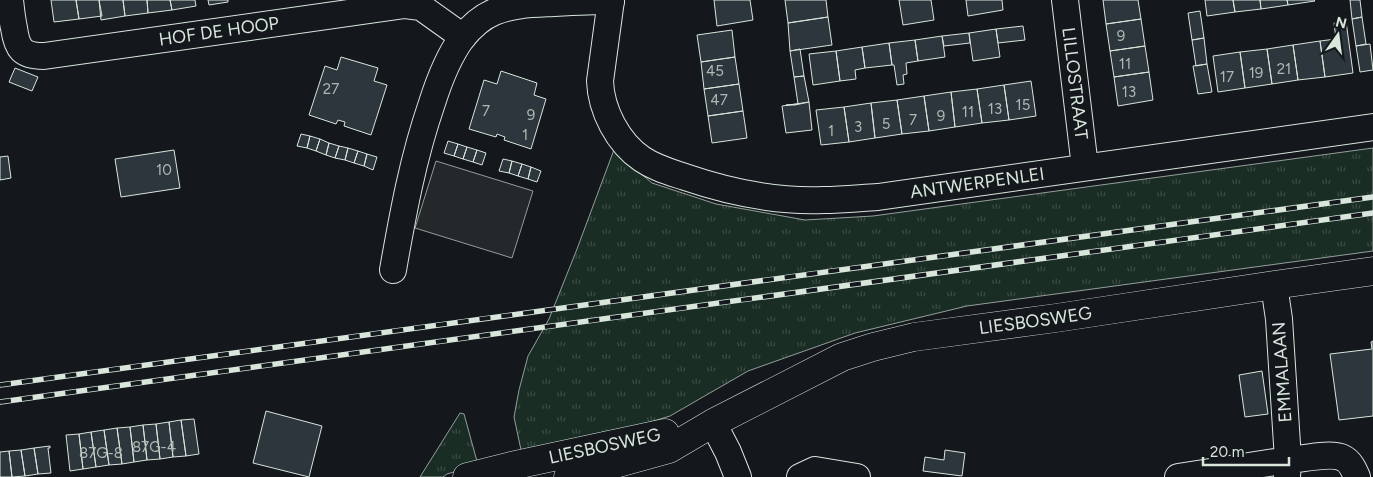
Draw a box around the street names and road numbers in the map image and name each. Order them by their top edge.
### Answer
street label: HOF DE HOOP [157,12,280,51]
street label: LILLOSTRAAT [1057,26,1093,141]
street label: ANTWERPENLEI [909,163,1046,203]
street label: LIESBOSWEG [978,302,1094,339]
street label: EMMALAAN [1268,321,1296,423]
street label: LIESBOSWEG [547,423,663,469]

